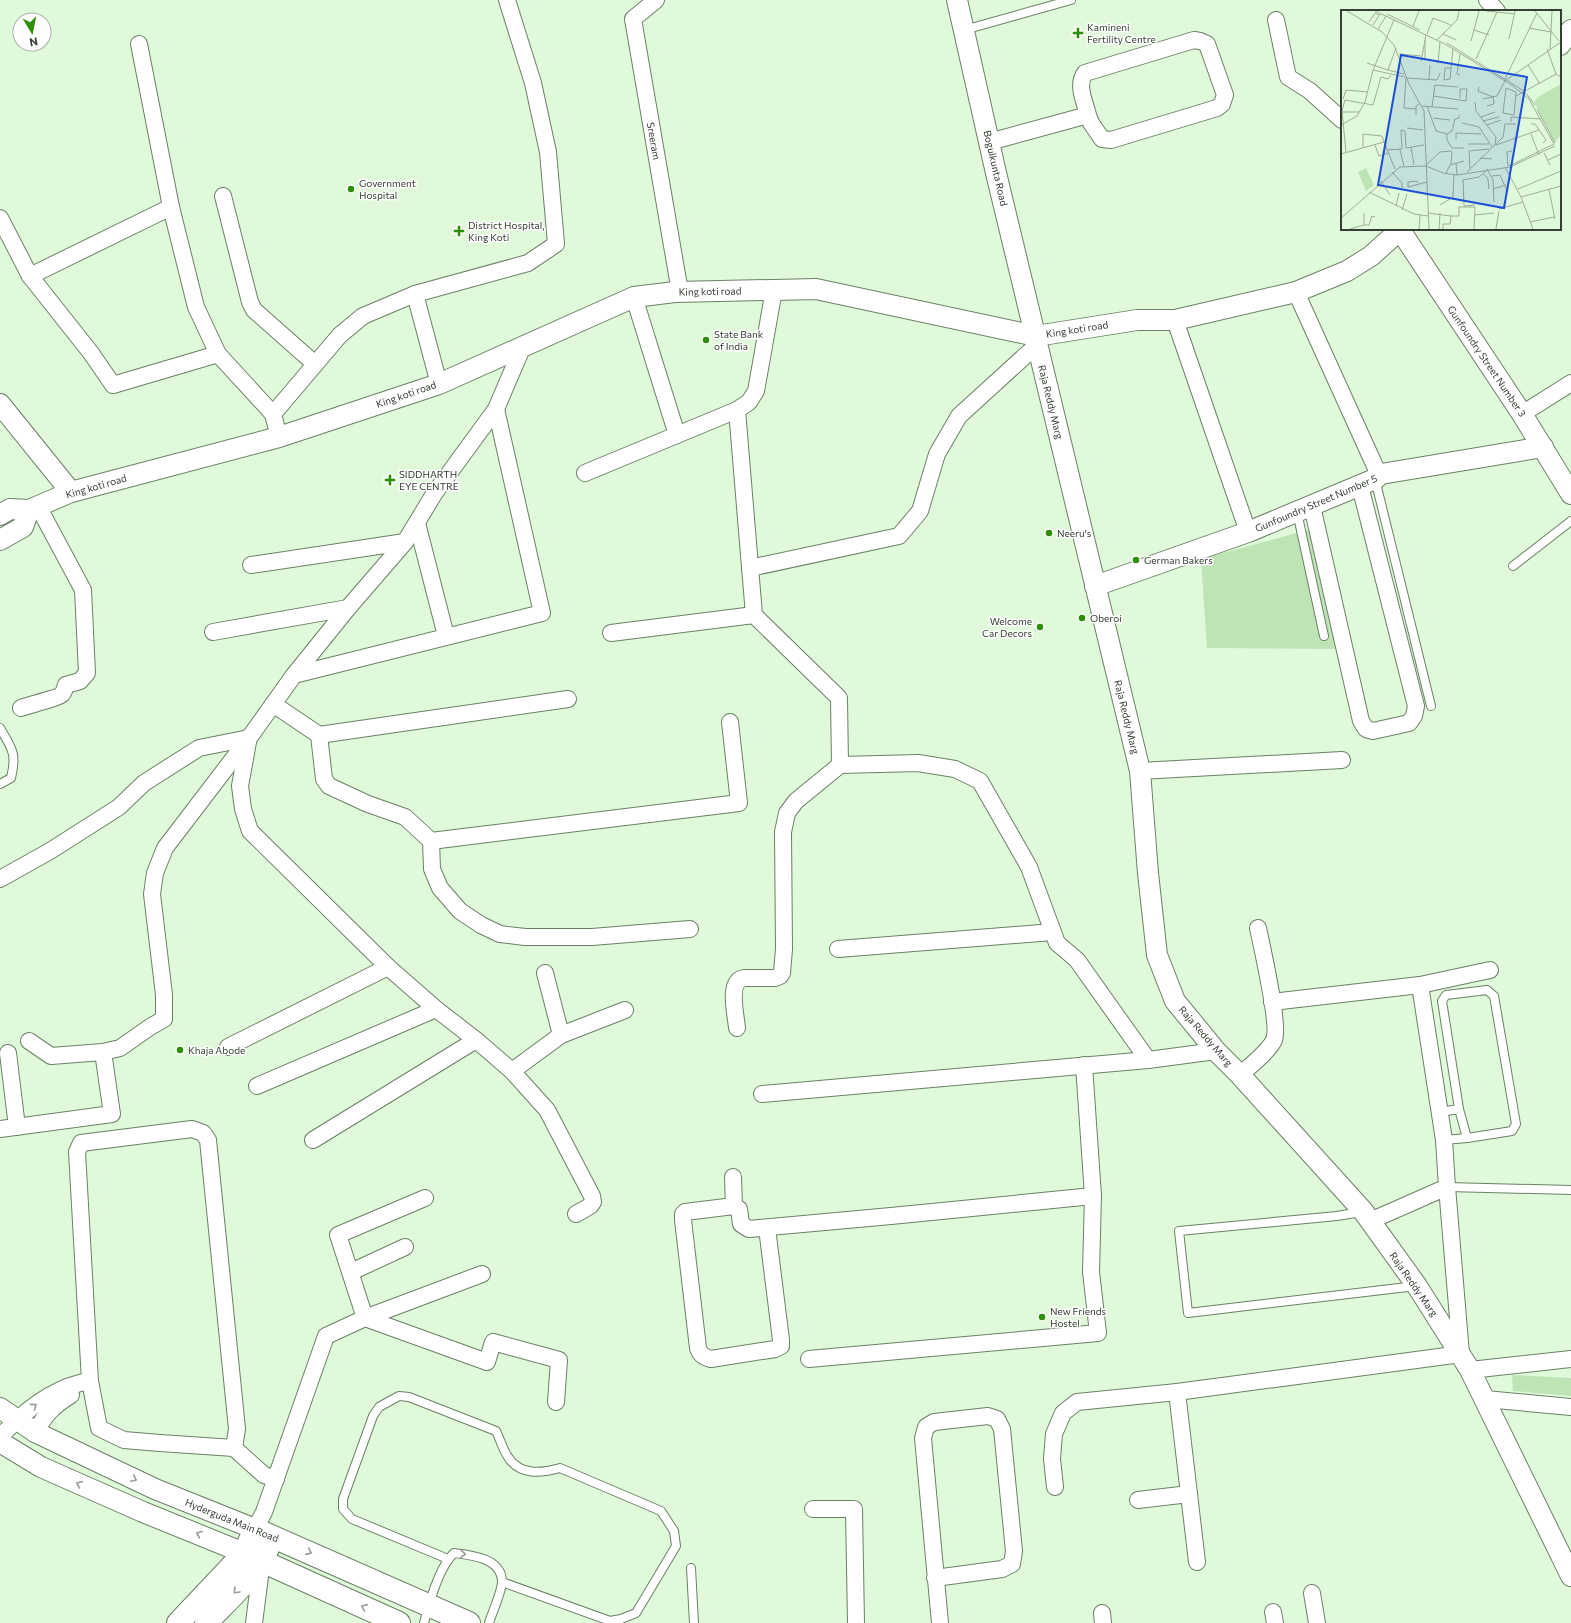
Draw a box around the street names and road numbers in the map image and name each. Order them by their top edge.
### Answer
street label: Sreeram [645,121,663,161]
street label: Bogulkunta Road [981,129,1011,207]
street label: King koti road [678,284,742,298]
street label: Gunfoundry Street Number 3 [1445,303,1529,419]
street label: King koti road [1045,318,1109,340]
street label: Raja Reddy Marg [1036,364,1066,441]
street label: King koti road [374,378,438,410]
street label: King koti road [64,472,128,500]
street label: Gunfoundry Street Number 5 [1253,472,1379,534]
street label: Raja Reddy Marg [1112,679,1142,756]
street label: Raja Reddy Marg [1177,1003,1236,1069]
street label: Raja Reddy Marg [1387,1249,1441,1319]
street label: Hyderguda Main Road [183,1496,281,1544]

